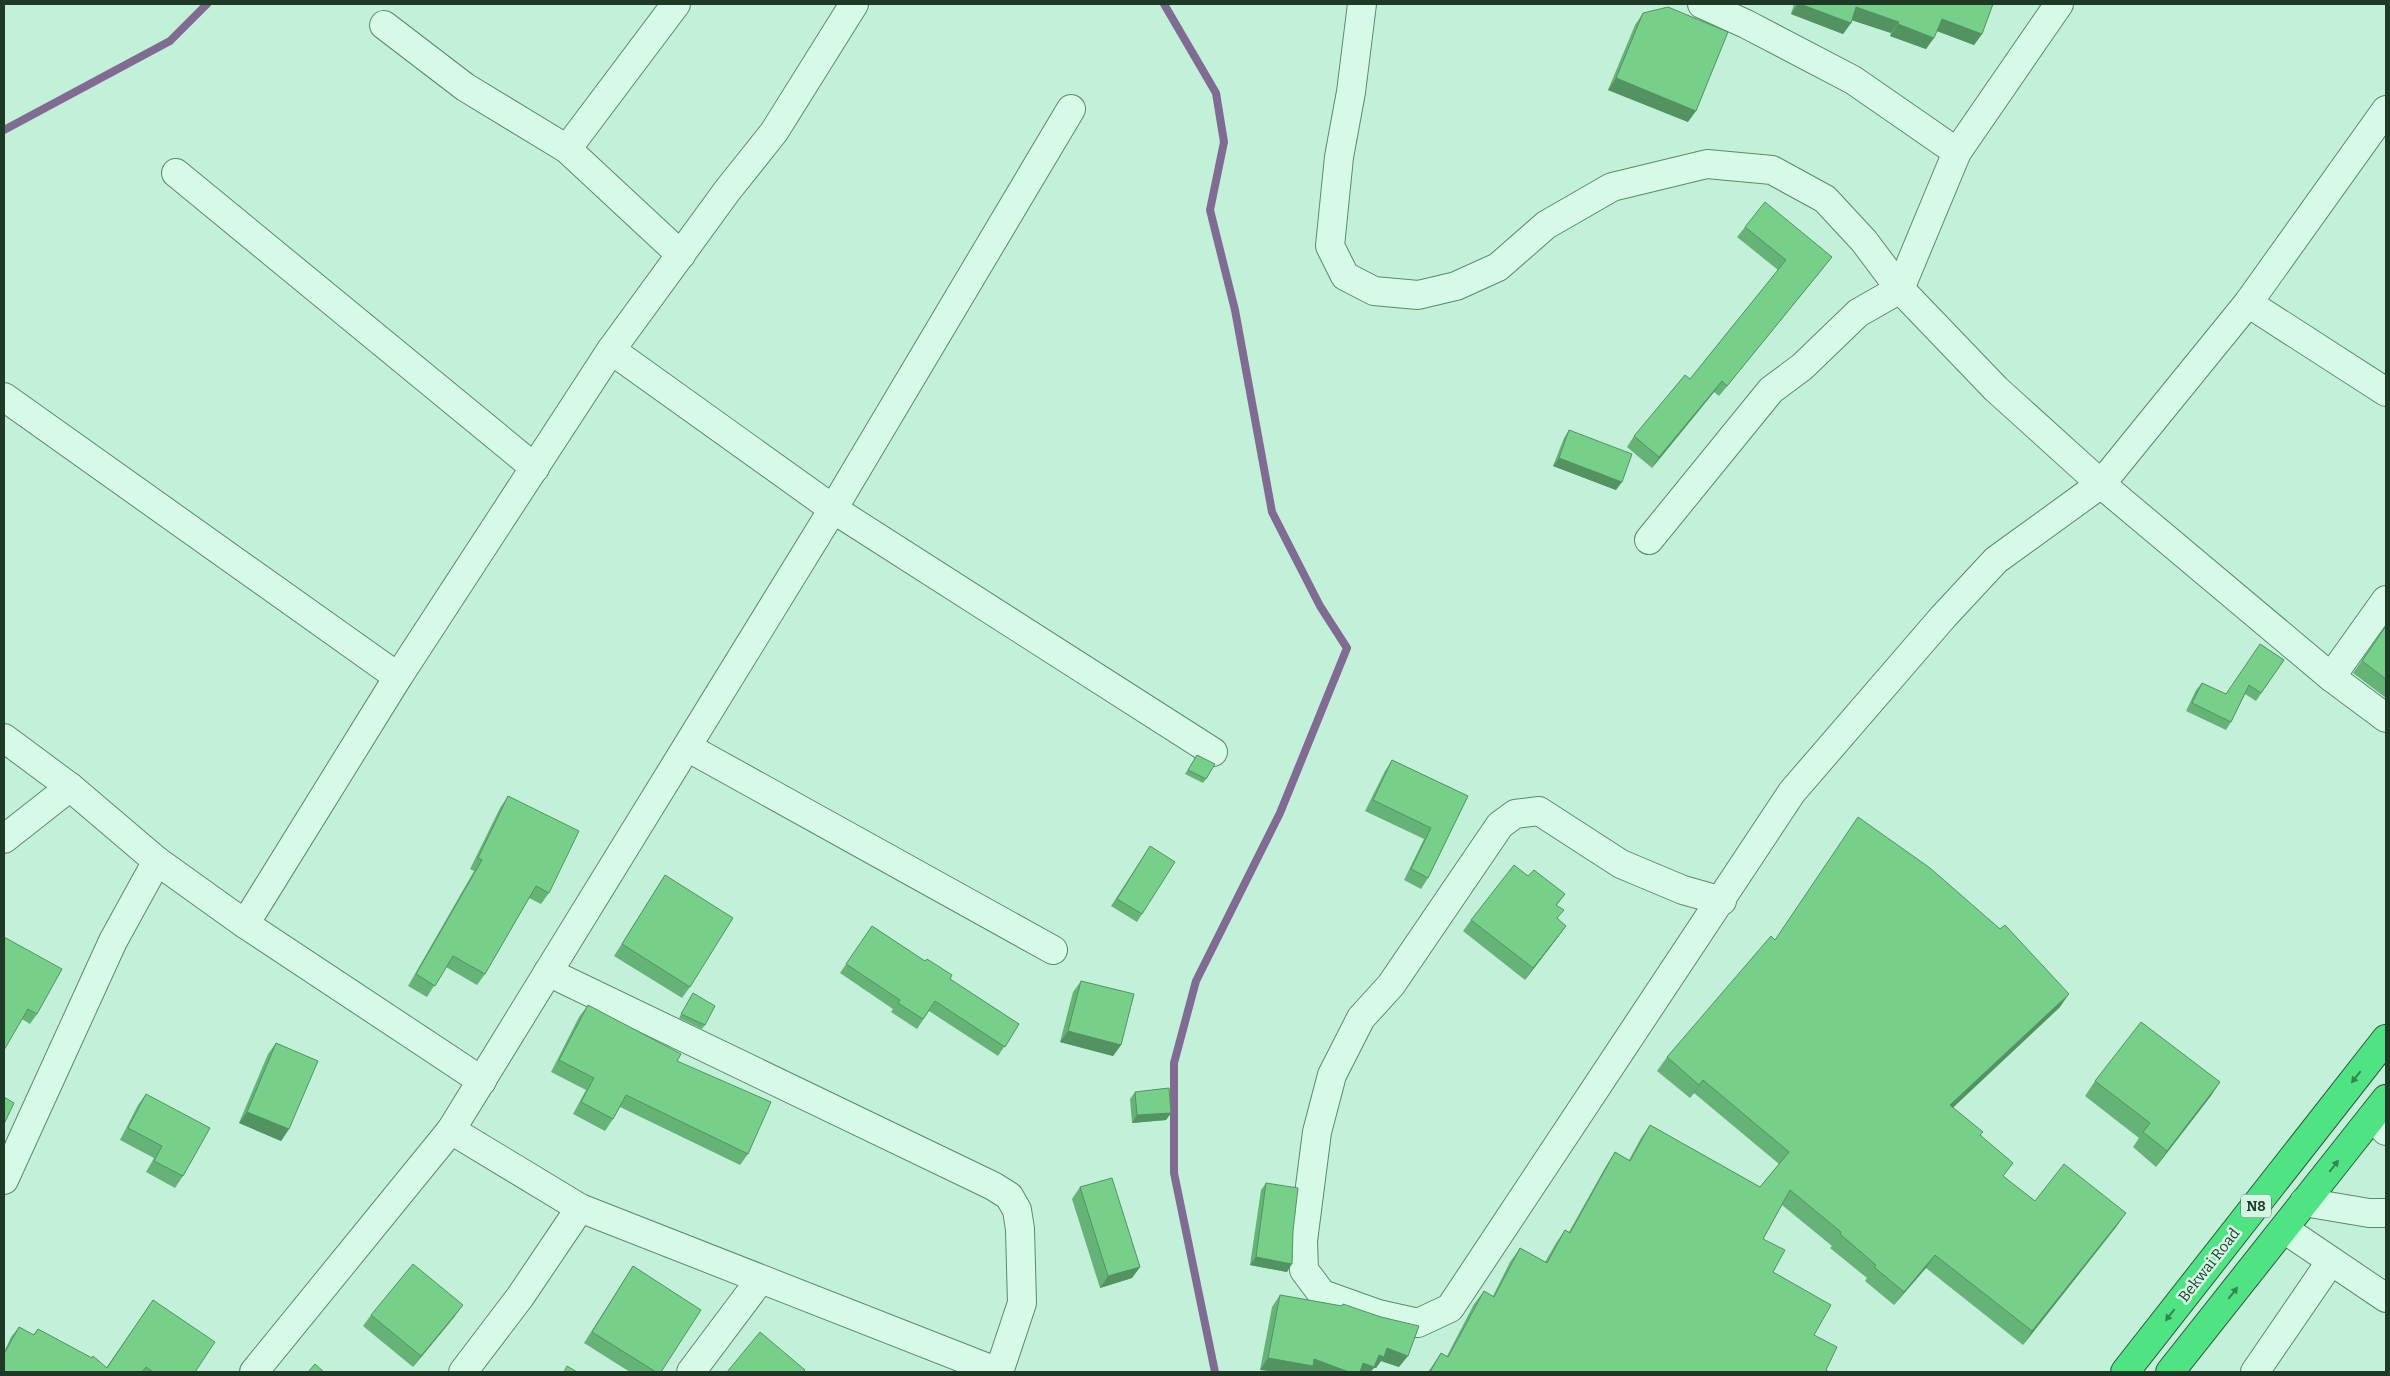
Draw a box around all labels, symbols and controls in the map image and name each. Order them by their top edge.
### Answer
one-way arrow [2351,1070,2362,1083]
one-way arrow [2328,1159,2339,1172]
road number: N8 [2241,1194,2271,1218]
street label: Bekwai Road [2175,1224,2243,1305]
one-way arrow [2227,1287,2238,1300]
one-way arrow [2164,1308,2175,1321]

